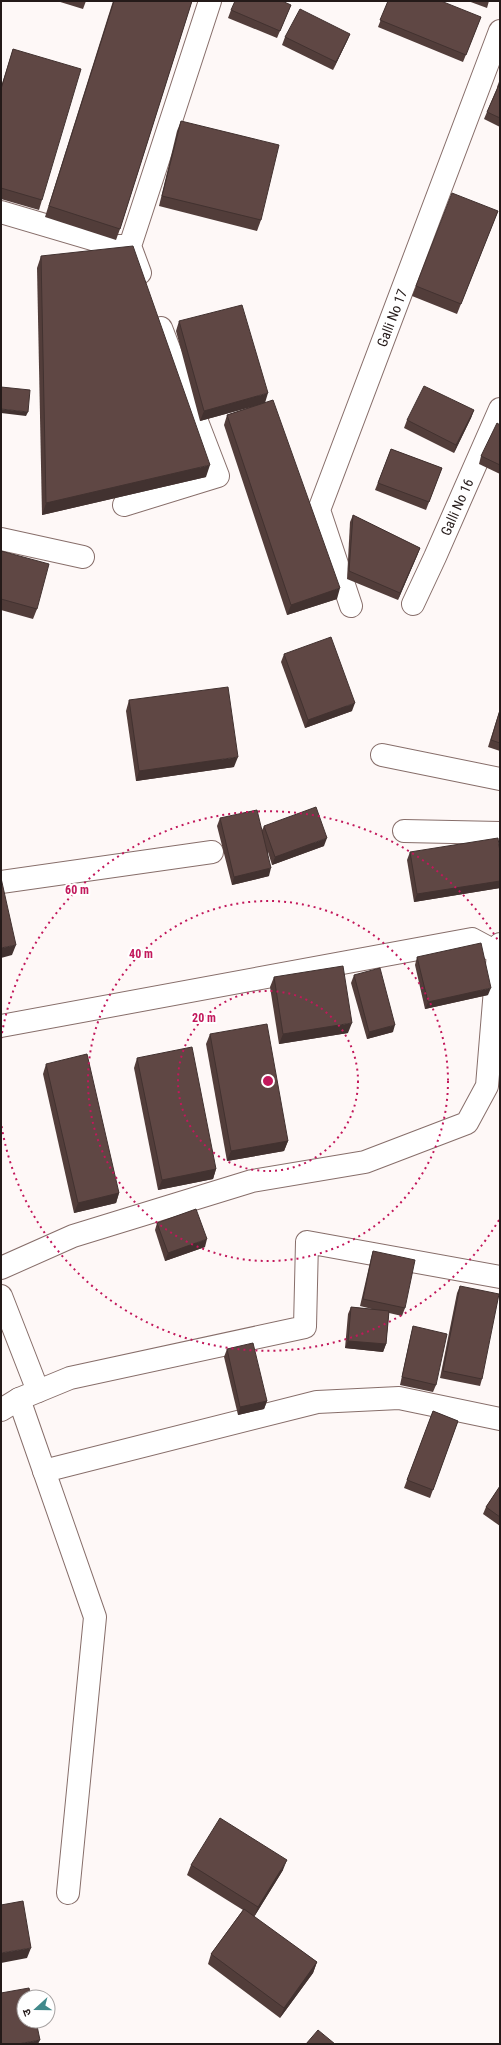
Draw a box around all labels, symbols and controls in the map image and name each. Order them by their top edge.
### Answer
street label: Galli No 17 [374,287,410,349]
street label: Galli No 16 [437,476,477,538]
text: 60 m [65,883,89,897]
text: 40 m [129,947,153,961]
text: 20 m [192,1011,216,1025]
centre of rings [261,1074,275,1088]
north arrow [16,1989,56,2029]
text: उ [20,2007,34,2018]

